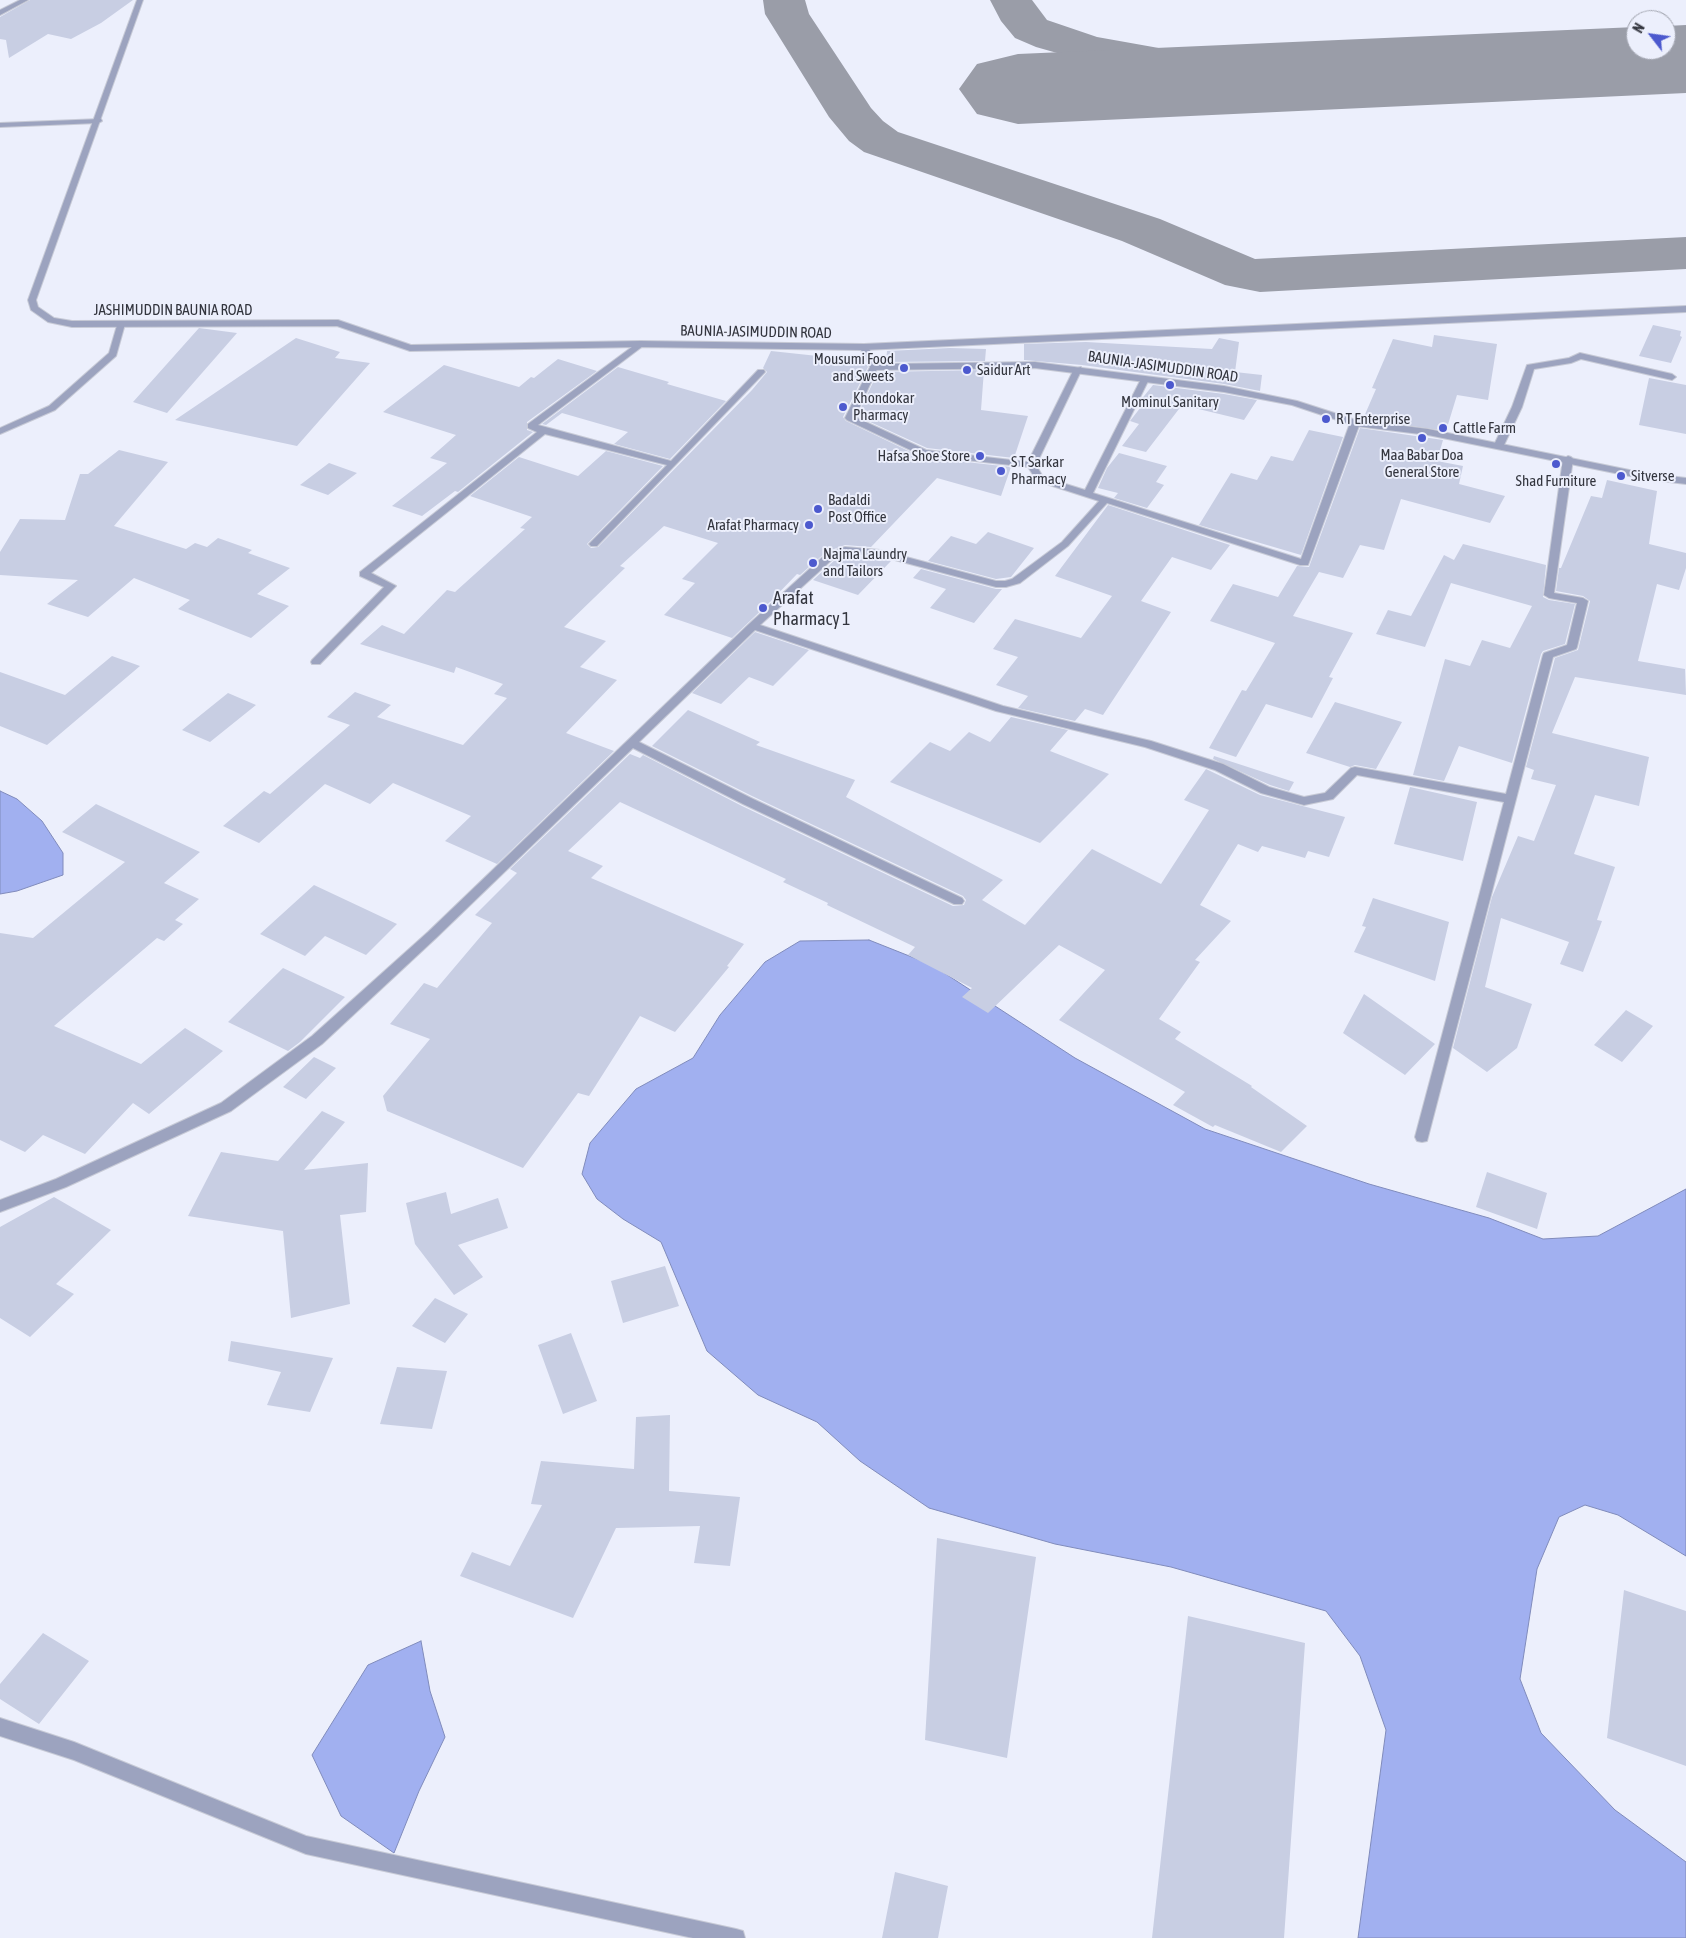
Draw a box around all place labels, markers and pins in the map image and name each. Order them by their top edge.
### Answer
place label: Mousumi Food and Sweets [814,350,894,385]
place label: Saidur Art [977,361,1031,379]
marker: Mousumi Food and Sweets [898,362,910,374]
marker: Saidur Art [961,364,973,376]
marker: Mominul Sanitary [1164,379,1176,391]
place label: Khondokar Pharmacy [853,389,914,424]
place label: Mominul Sanitary [1121,393,1219,411]
marker: Khondokar Pharmacy [837,401,849,413]
place label: R T Enterprise [1336,410,1410,428]
marker: R T Enterprise [1320,413,1332,425]
place label: Cattle Farm [1453,419,1516,437]
marker: Cattle Farm [1437,422,1449,434]
marker: Maa Babar Doa General Store [1416,432,1428,444]
place label: Maa Babar Doa General Store [1380,446,1464,481]
place label: Hafsa Shoe Store [878,447,970,465]
marker: Hafsa Shoe Store [974,450,986,462]
place label: S T Sarkar Pharmacy [1011,453,1067,488]
marker: Shad Furniture [1550,458,1562,470]
marker: S T Sarkar Pharmacy [995,465,1007,477]
place label: Sitverse [1631,467,1674,485]
marker: Sitverse [1615,470,1627,482]
place label: Shad Furniture [1516,472,1596,490]
place label: Badaldi Post Office [828,491,887,526]
marker: Badaldi Post Office [812,503,824,515]
place label: Arafat Pharmacy [708,516,799,534]
marker: Arafat Pharmacy [803,519,815,531]
place label: Najma Laundry and Tailors [823,545,907,580]
marker: Najma Laundry and Tailors [807,557,819,569]
place label: Arafat Pharmacy 1 [773,587,851,630]
marker: Arafat Pharmacy 1 [757,602,769,614]

